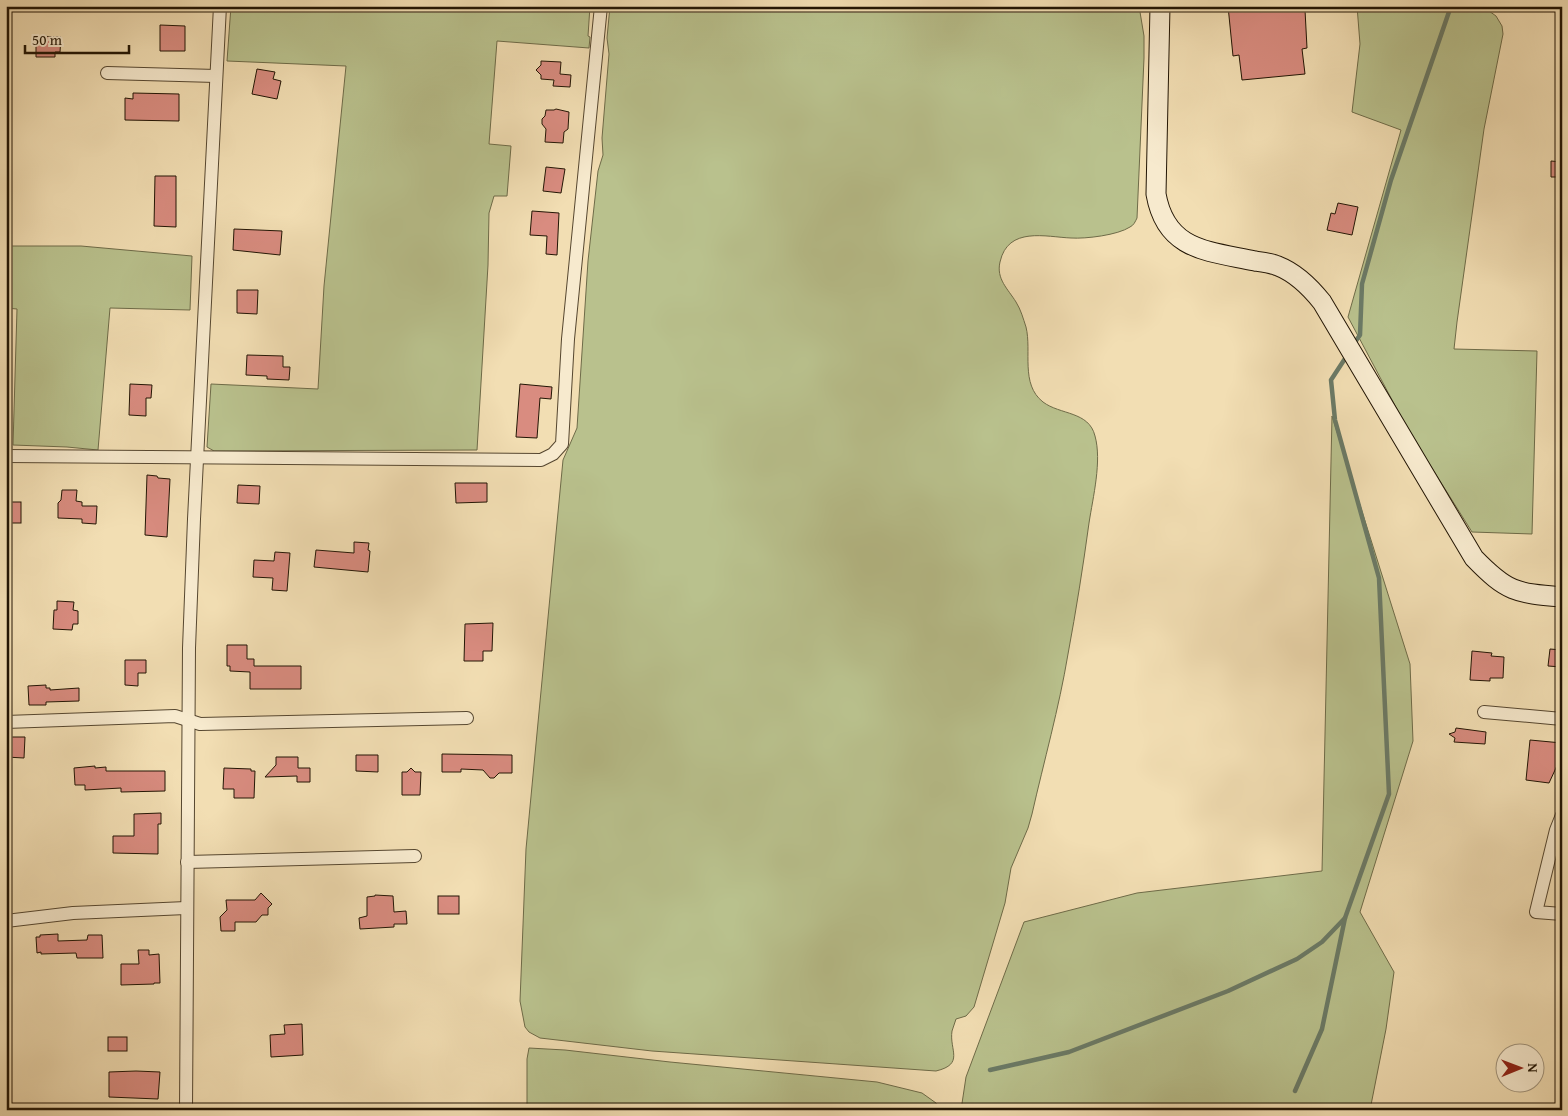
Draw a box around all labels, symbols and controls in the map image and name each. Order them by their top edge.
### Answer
scale bar [25,22,129,54]
text: 50 m [32,29,63,50]
north arrow [1496,1044,1546,1094]
text: N [1523,1063,1543,1073]

